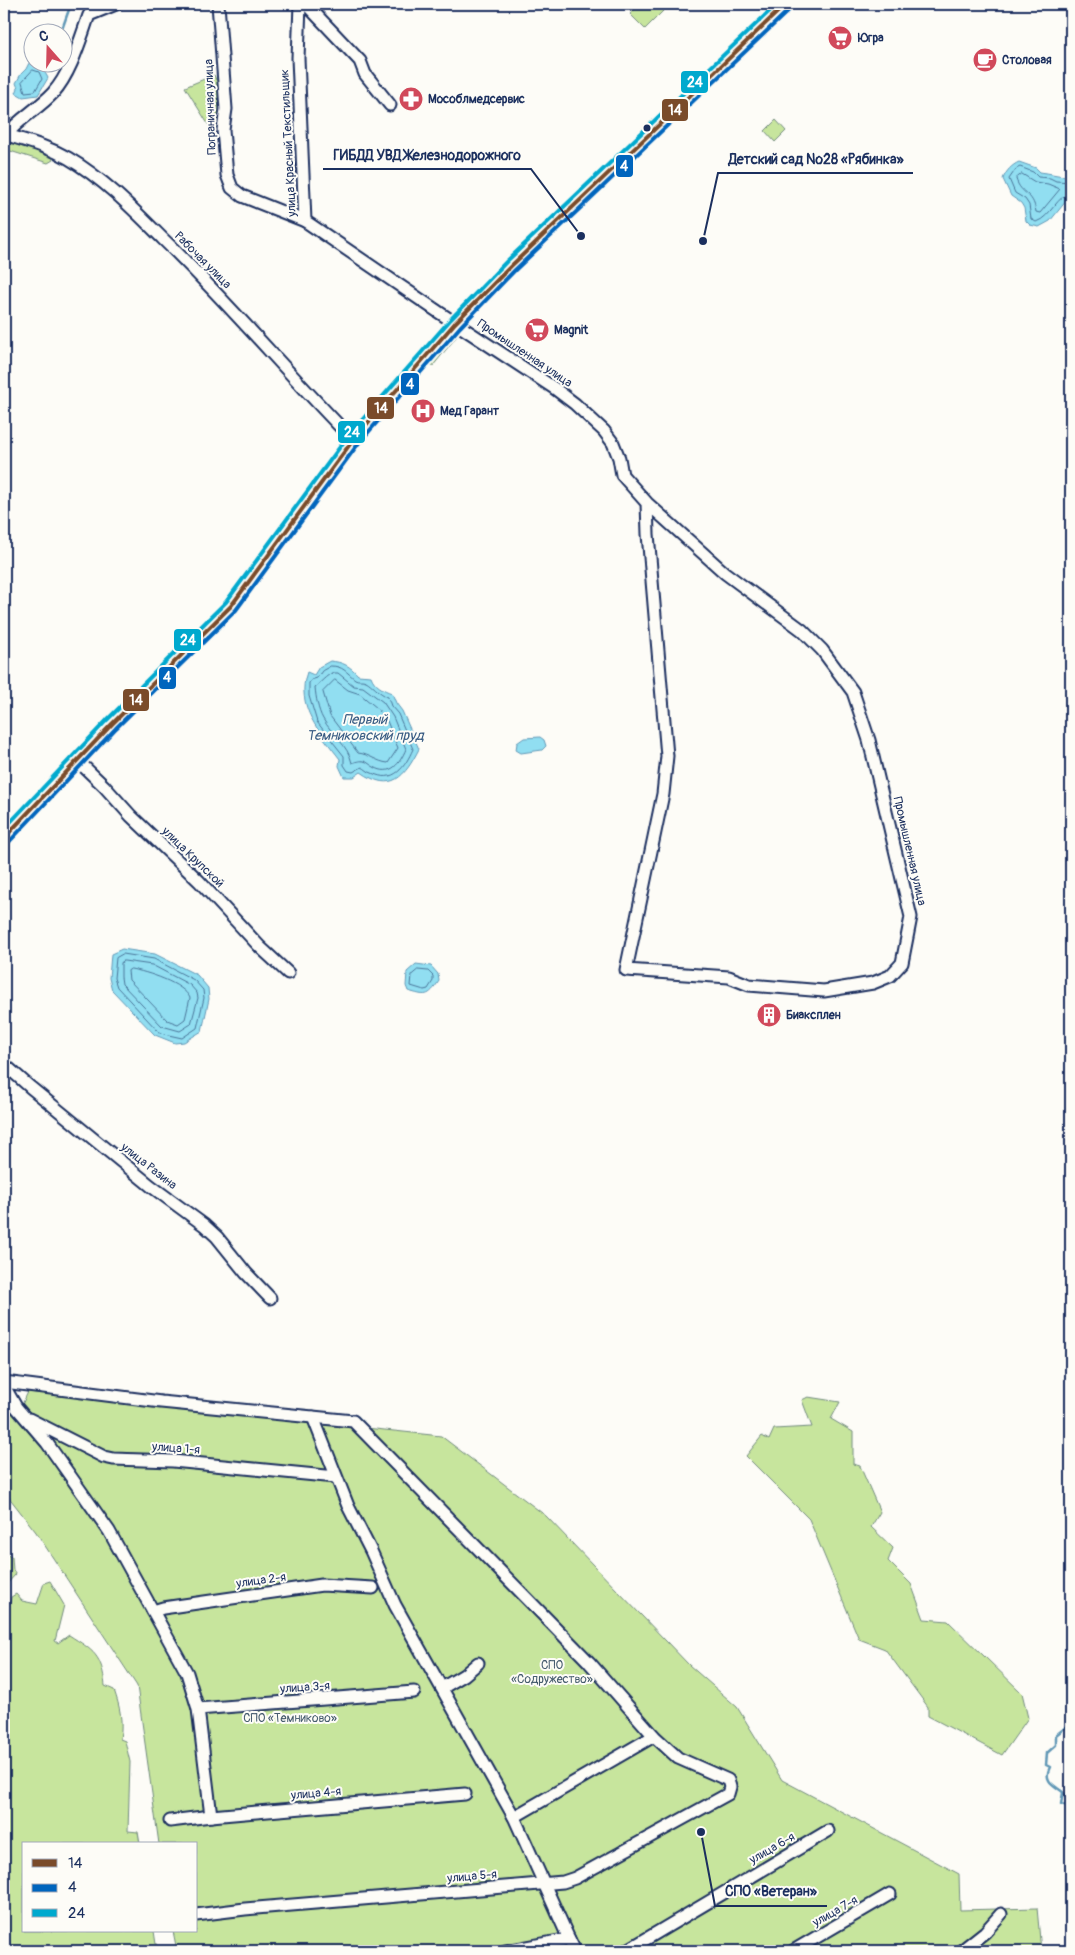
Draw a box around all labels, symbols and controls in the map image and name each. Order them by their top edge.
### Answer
north arrow [22,22,72,72]
supermarket icon: Югра [827,25,853,51]
text: С [37,27,51,46]
place label: Югра [857,31,884,46]
cafe icon: Столовая [972,47,998,73]
place label: Столовая [1002,53,1052,68]
street label: Пограничная улица [201,58,220,155]
street label: улица Красный Текстильщик [277,69,300,218]
line badge: 24 [680,70,709,94]
text: 24 [687,74,704,91]
pharmacy icon: Мособлмедсервис [398,86,424,112]
place label: Мособлмедсервис [428,92,525,107]
line badge: 14 [661,98,689,122]
text: 14 [668,102,683,119]
unlabelled marker [642,123,652,133]
callout: ГИБДД УВД Железнодорожного [323,140,531,169]
callout: Детский сад №28 «Рябинка» [718,144,913,173]
text: ГИБДД УВД Железнодорожного [333,147,521,164]
text: Детский сад №28 «Рябинка» [727,151,905,168]
line badge: 4 [615,154,634,178]
text: 4 [620,158,629,175]
street label: Рабочая улица [171,229,235,292]
street label: Промышленная улица [474,316,575,391]
supermarket icon: Magnit [524,317,550,343]
place label: Magnit [554,323,589,338]
line badge: 4 [400,372,420,396]
text: 4 [406,376,415,393]
line badge: 14 [366,396,395,420]
hospital icon: Мед Гарант [410,398,436,424]
text: 14 [374,400,389,417]
place label: Мед Гарант [440,404,500,419]
line badge: 24 [337,420,366,444]
text: 24 [344,424,361,441]
line badge: 24 [173,628,202,652]
text: 24 [180,632,197,649]
line badge: 4 [158,666,177,690]
text: 4 [163,669,172,686]
line badge: 14 [122,688,150,712]
text: 14 [129,692,144,709]
water label: Первый Темниковский пруд [306,711,425,744]
street label: Промышленная улица [890,795,929,907]
street label: улица Крупской [158,823,227,891]
building icon: Биаксплен [756,1002,782,1028]
place label: Биаксплен [786,1008,841,1023]
street label: улица Разина [117,1139,180,1193]
street label: улица 1-я [151,1439,201,1458]
street label: улица 2-я [234,1570,287,1592]
park label: СПО «Содружество» [511,1658,593,1687]
street label: улица 3-я [279,1678,331,1697]
park label: СПО «Темниково» [243,1711,337,1726]
street label: улица 4-я [289,1784,342,1803]
street label: улица 6-я [746,1829,798,1868]
legend [22,1842,198,1932]
text: 14 [68,1854,83,1873]
street label: улица 5-я [446,1867,498,1886]
callout: СПО «Ветеран» [715,1877,827,1906]
text: 4 [68,1878,77,1897]
text: СПО «Ветеран» [725,1883,818,1900]
street label: улица 7-я [809,1892,861,1931]
text: 24 [68,1904,85,1923]

